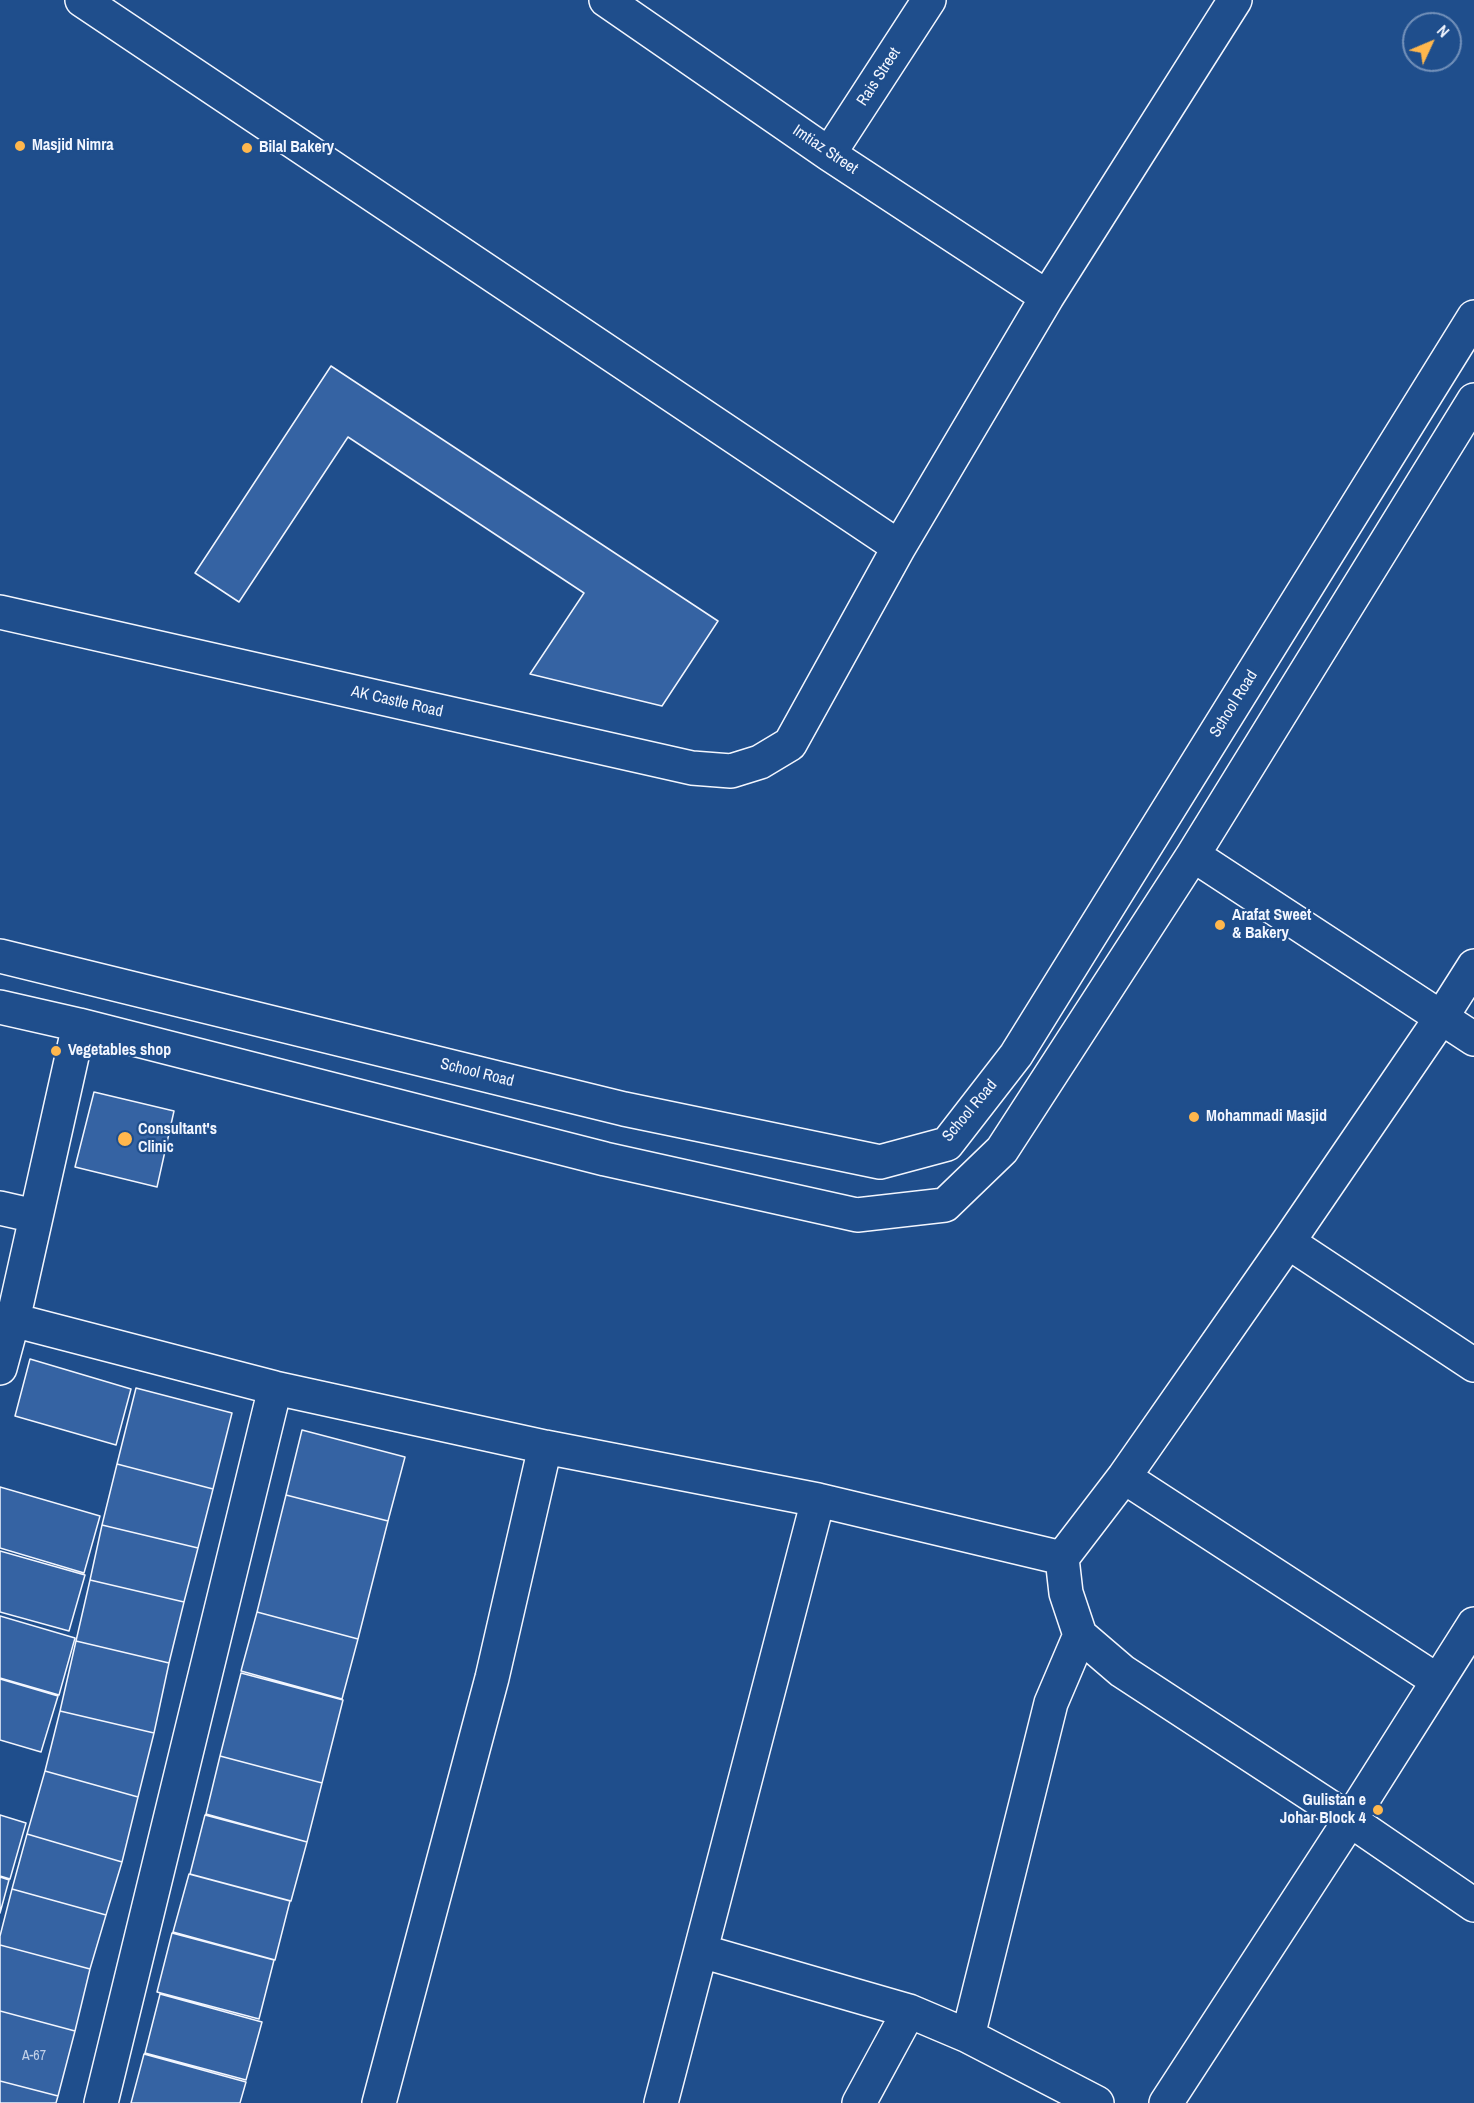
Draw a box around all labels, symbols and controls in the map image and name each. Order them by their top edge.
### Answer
north arrow [1402,12,1462,72]
text: N [1432,20,1455,42]
street label: Rais Street [853,44,905,110]
street label: Imtiaz Street [789,121,861,179]
place label: Masjid Nimra [32,136,114,156]
place label: Bilal Bakery [259,138,334,158]
marker: Masjid Nimra [13,139,27,153]
marker: Bilal Bakery [240,141,254,155]
street label: School Road [1206,667,1262,741]
street label: AK Castle Road [349,682,445,722]
place label: Arafat Sweet & Bakery [1232,906,1311,944]
marker: Arafat Sweet & Bakery [1213,918,1227,932]
place label: Vegetables shop [68,1041,171,1061]
marker: Vegetables shop [49,1044,63,1058]
street label: School Road [438,1055,516,1091]
street label: School Road [939,1076,1001,1146]
place label: Mohammadi Masjid [1206,1107,1327,1127]
marker: Mohammadi Masjid [1187,1110,1201,1124]
place label: Consultant's Clinic [138,1120,217,1158]
marker: Consultant's Clinic [116,1130,134,1148]
place label: Gulistan e Johar Block 4 [1280,1791,1366,1829]
marker: Gulistan e Johar Block 4 [1371,1803,1385,1817]
house number: A-67 [22,2048,46,2064]

